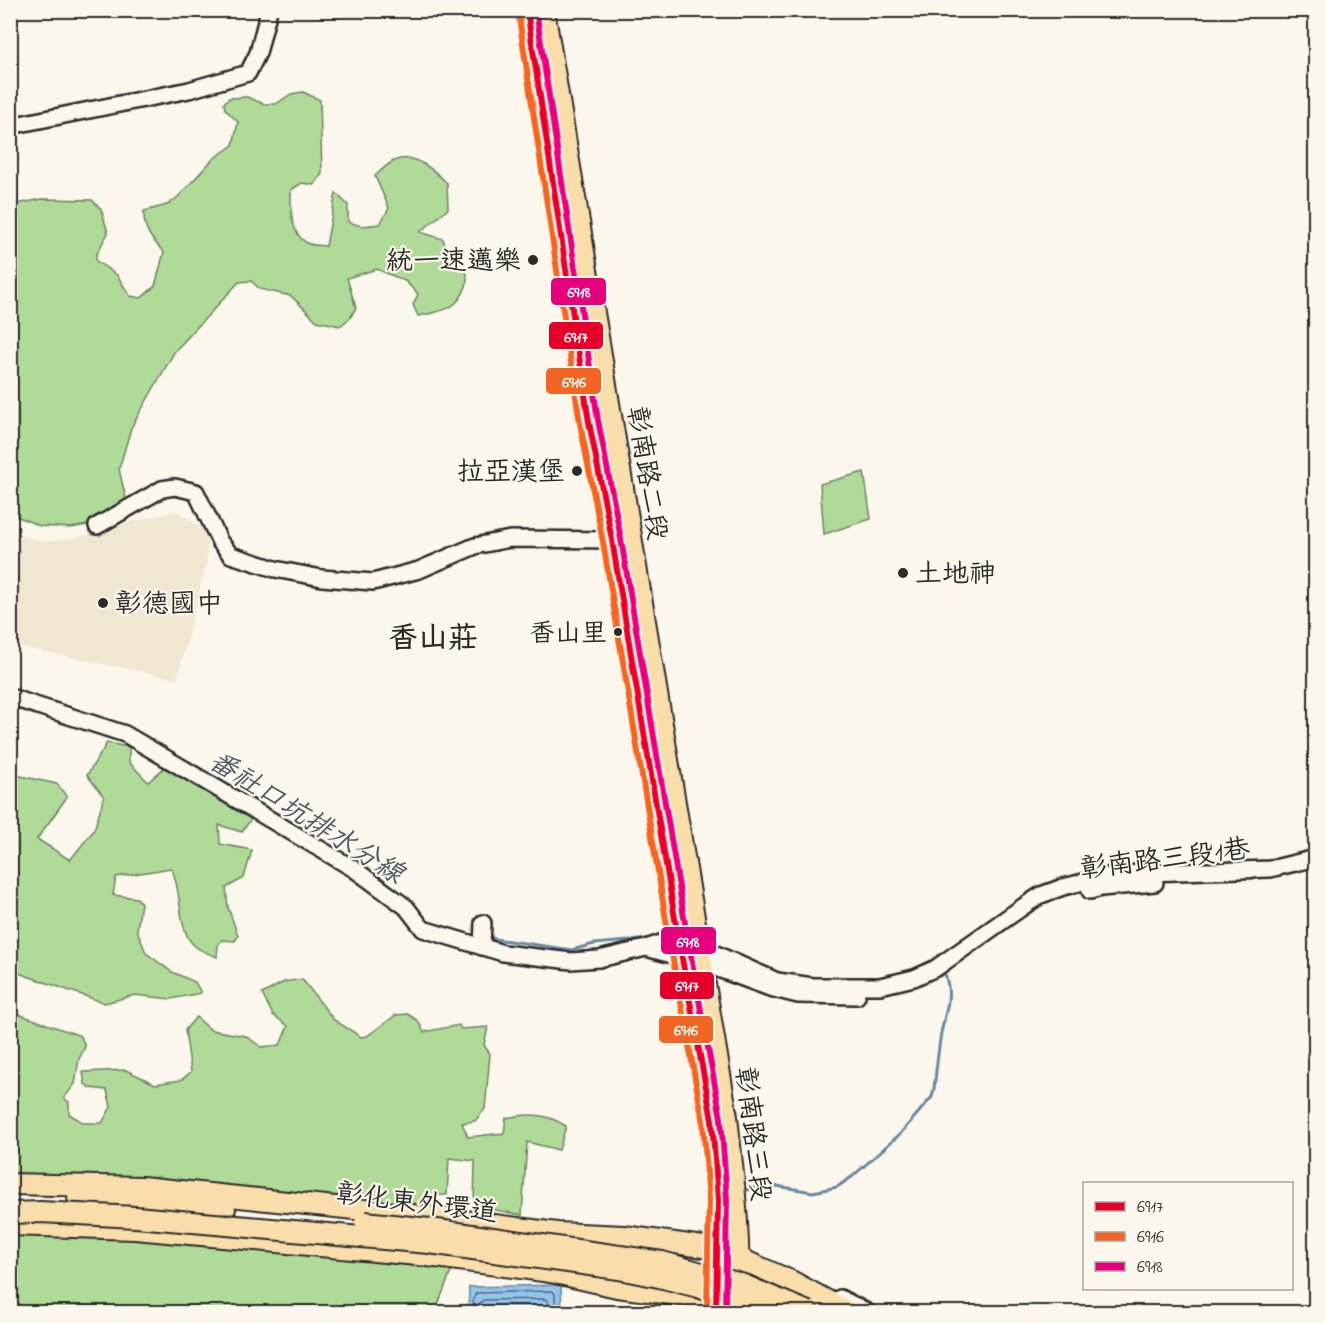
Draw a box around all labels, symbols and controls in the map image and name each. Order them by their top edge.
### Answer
place label: 統一速邁樂 [386,243,521,282]
marker: 統一速邁樂 [526,253,540,267]
line badge: 6918 [550,277,607,306]
text: 6918 [567,281,590,305]
line badge: 6917 [548,321,604,350]
text: 6917 [563,326,588,350]
line badge: 6916 [545,367,602,395]
text: 6916 [561,371,587,395]
street label: 彰南路二段 [616,404,675,543]
place label: 拉亞漢堡 [457,454,565,493]
marker: 拉亞漢堡 [570,464,584,478]
place label: 土地神 [915,556,996,595]
marker: 土地神 [896,566,910,580]
place label: 彰德國中 [115,586,223,625]
marker: 彰德國中 [96,596,110,610]
place label: 香山里 [529,616,607,654]
district label: 香山莊 [388,618,478,662]
marker: 香山里 [612,626,624,638]
water label: 番社口坑排水分線 [199,742,413,897]
street label: 彰南路三段1巷 [1078,831,1252,890]
line badge: 6918 [660,926,717,955]
text: 6918 [676,931,699,955]
line badge: 6917 [659,971,715,1000]
text: 6917 [674,975,699,999]
line badge: 6916 [658,1015,714,1044]
text: 6916 [673,1019,699,1043]
street label: 彰南路三段 [724,1065,779,1204]
street label: 彰化東外環道 [334,1175,499,1234]
legend [1083,1182,1293,1290]
text: 6917 [1137,1195,1164,1221]
text: 6916 [1137,1225,1164,1251]
text: 6918 [1137,1255,1163,1281]

